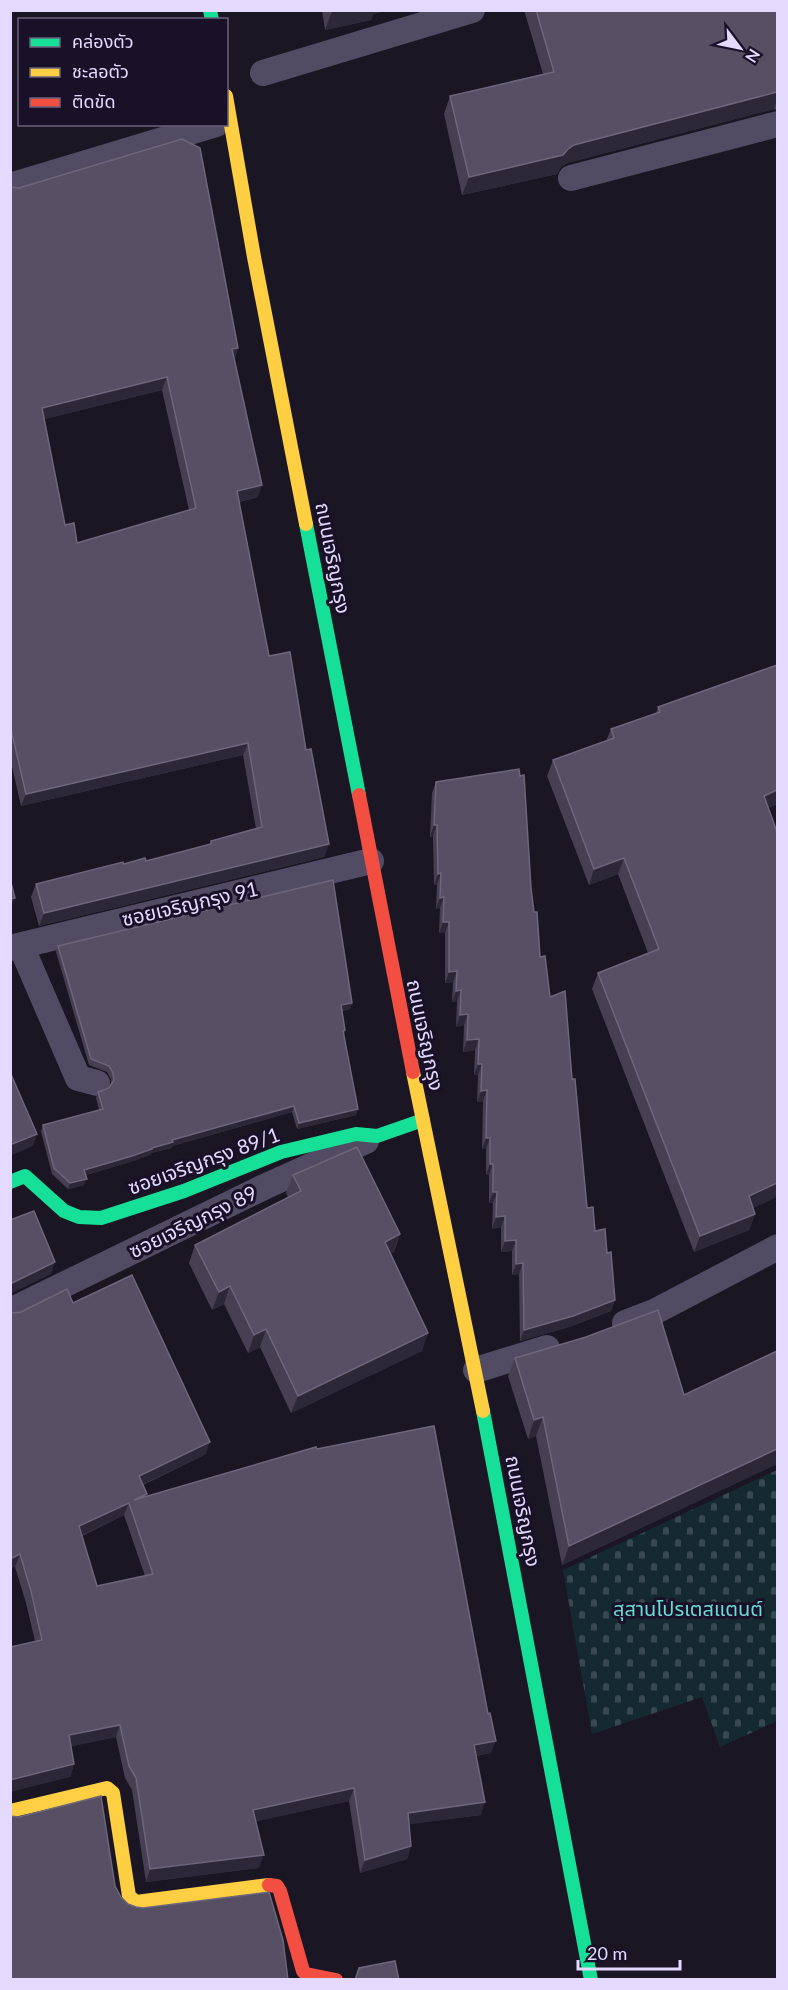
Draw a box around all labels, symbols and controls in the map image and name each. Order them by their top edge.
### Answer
legend [18,18,228,126]
north arrow [710,18,770,78]
text: คล่องตัว [72,30,134,52]
text: N [742,46,764,66]
text: ชะลอตัว [72,60,129,82]
text: ติดขัด [72,90,115,112]
street label: ถนนเจริญกรุง [310,500,357,616]
street label: ซอยเจริญกรุง 91 [119,876,261,931]
street label: ถนนเจริญกรุง [402,977,449,1093]
street label: ซอยเจริญกรุง 89/1 [124,1121,283,1200]
street label: ซอยเจริญกรุง 89 [125,1180,261,1263]
street label: ถนนเจริญกรุง [500,1453,547,1569]
park label: สุสานโปรเตสแตนต์ [613,1596,763,1621]
scale bar [578,1933,680,1971]
text: 20 m [587,1942,627,1964]

